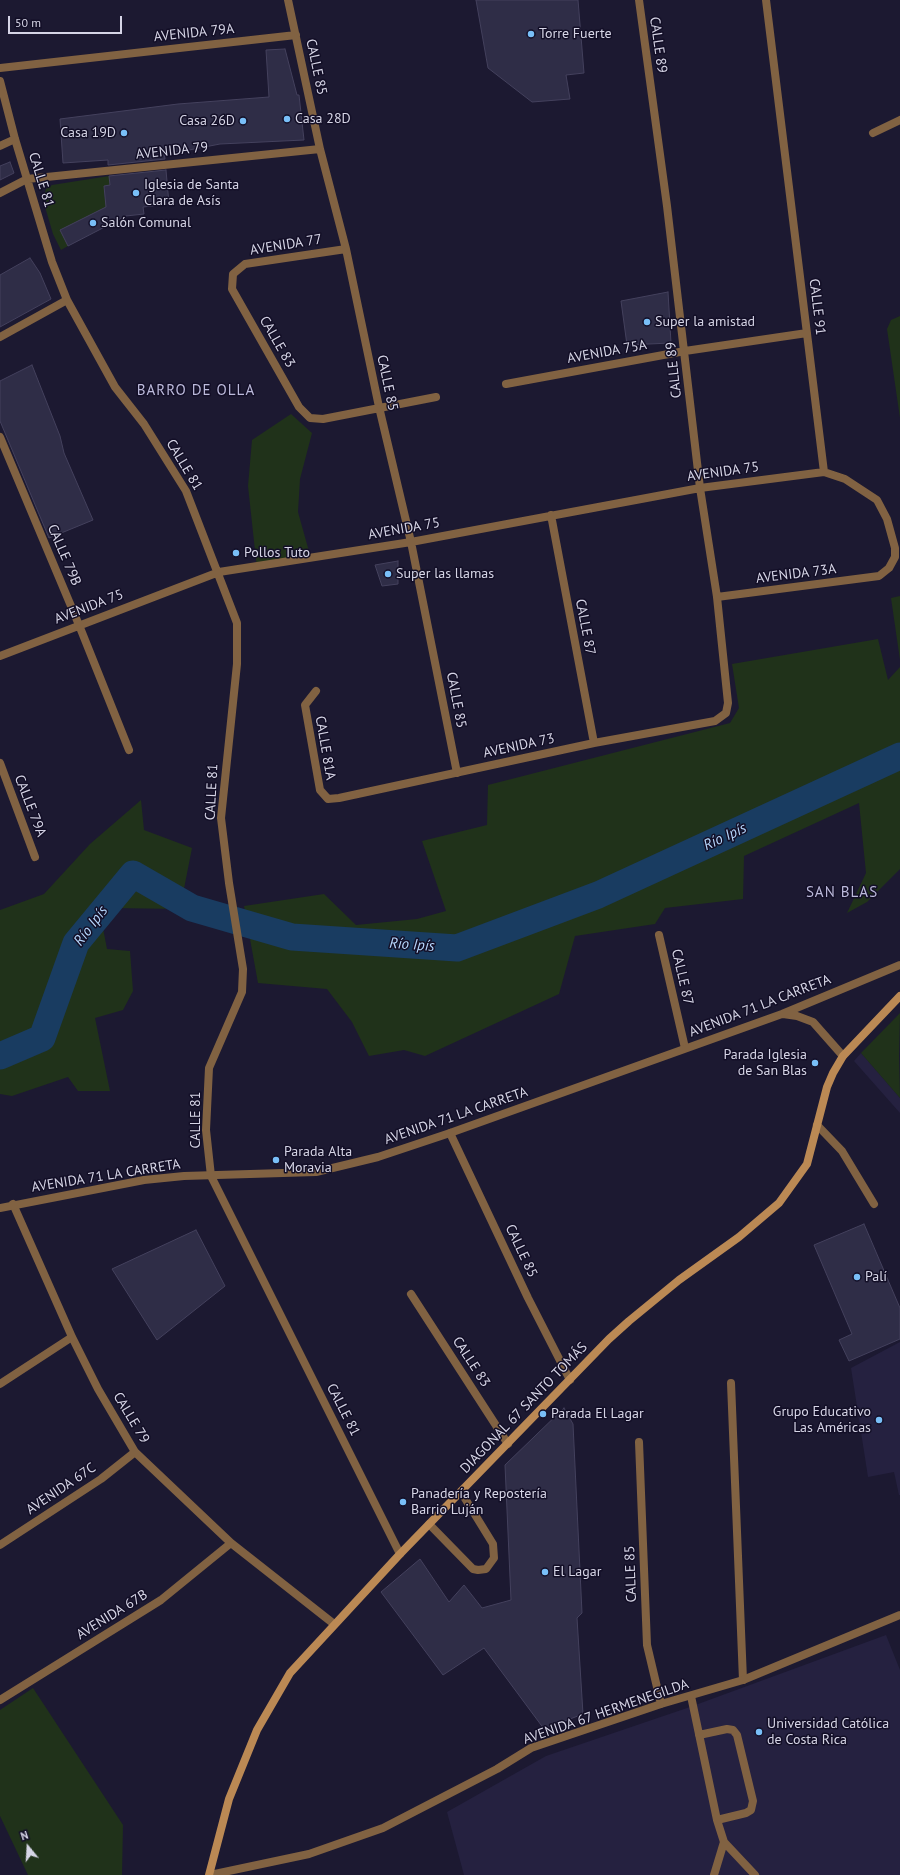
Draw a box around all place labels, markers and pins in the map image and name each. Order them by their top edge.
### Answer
place label: Torre Fuerte [539,26,612,42]
marker: Torre Fuerte [526,29,536,39]
place label: Casa 28D [295,111,351,127]
place label: Casa 26D [179,113,235,129]
marker: Casa 28D [282,114,292,124]
marker: Casa 26D [238,116,248,126]
place label: Casa 19D [60,125,116,141]
marker: Casa 19D [119,128,129,138]
place label: Iglesia de Santa Clara de Asís [144,177,239,210]
marker: Iglesia de Santa Clara de Asís [131,188,141,198]
place label: Salón Comunal [101,215,191,231]
marker: Salón Comunal [88,218,98,228]
place label: Super la amistad [655,314,755,330]
marker: Super la amistad [642,317,652,327]
place label: Pollos Tuto [244,545,310,561]
marker: Pollos Tuto [231,548,241,558]
place label: Super las llamas [396,566,494,582]
marker: Super las llamas [383,569,393,579]
place label: Parada Iglesia de San Blas [723,1047,807,1080]
marker: Parada Iglesia de San Blas [810,1058,820,1068]
place label: Parada Alta Moravia [284,1144,352,1176]
marker: Parada Alta Moravia [271,1155,281,1165]
place label: Palí [865,1269,887,1285]
marker: Palí [852,1272,862,1282]
place label: Grupo Educativo Las Américas [773,1404,871,1436]
place label: Parada El Lagar [551,1406,644,1422]
marker: Parada El Lagar [538,1409,548,1419]
marker: Grupo Educativo Las Américas [874,1415,884,1425]
place label: Panadería y Repostería Barrio Luján [411,1486,547,1518]
marker: Panadería y Repostería Barrio Luján [398,1497,408,1507]
place label: El Lagar [553,1564,601,1580]
marker: El Lagar [540,1567,550,1577]
place label: Universidad Católica de Costa Rica [767,1716,889,1748]
marker: Universidad Católica de Costa Rica [754,1727,764,1737]

